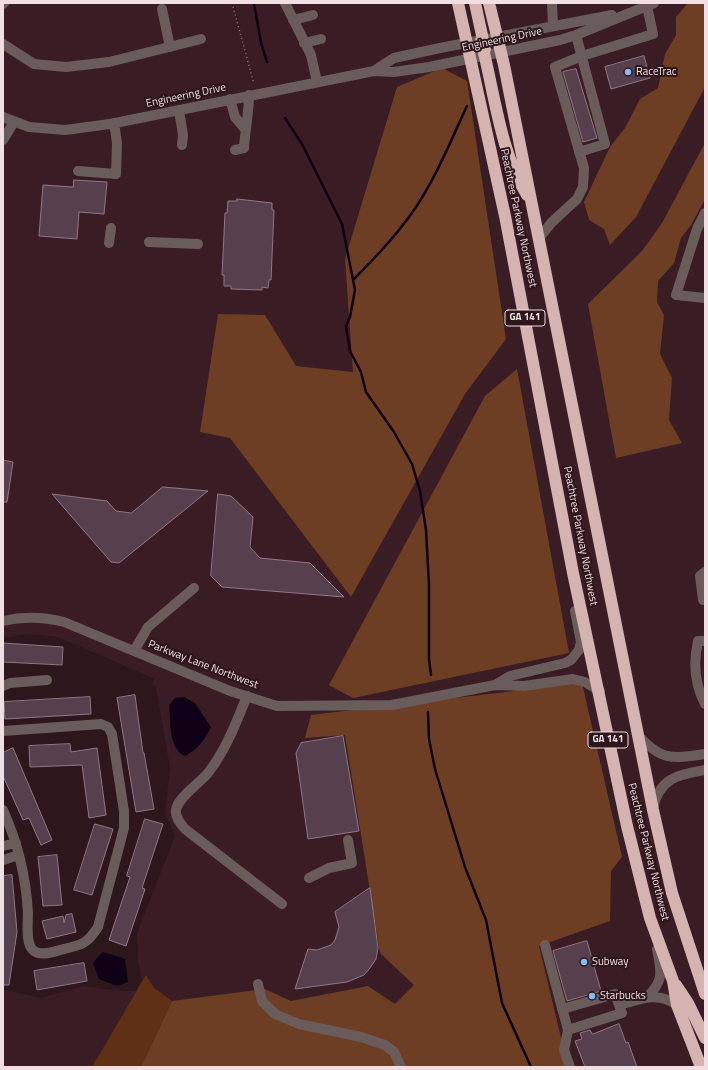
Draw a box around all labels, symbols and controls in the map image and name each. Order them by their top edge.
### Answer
street label: Engineering Drive [461,25,543,55]
place label: RaceTrac [636,65,677,79]
marker: RaceTrac [623,67,633,77]
street label: Engineering Drive [145,81,227,111]
street label: Peachtree Parkway Northwest [497,147,539,289]
road number: GA 141 [505,310,545,326]
street label: Peachtree Parkway Northwest [560,465,600,607]
street label: Parkway Lane Northwest [146,638,260,692]
road number: GA 141 [588,732,628,748]
street label: Peachtree Parkway Northwest [624,782,672,922]
place label: Subway [592,955,629,969]
marker: Subway [579,957,589,967]
place label: Starbucks [600,989,646,1003]
marker: Starbucks [587,991,597,1001]

